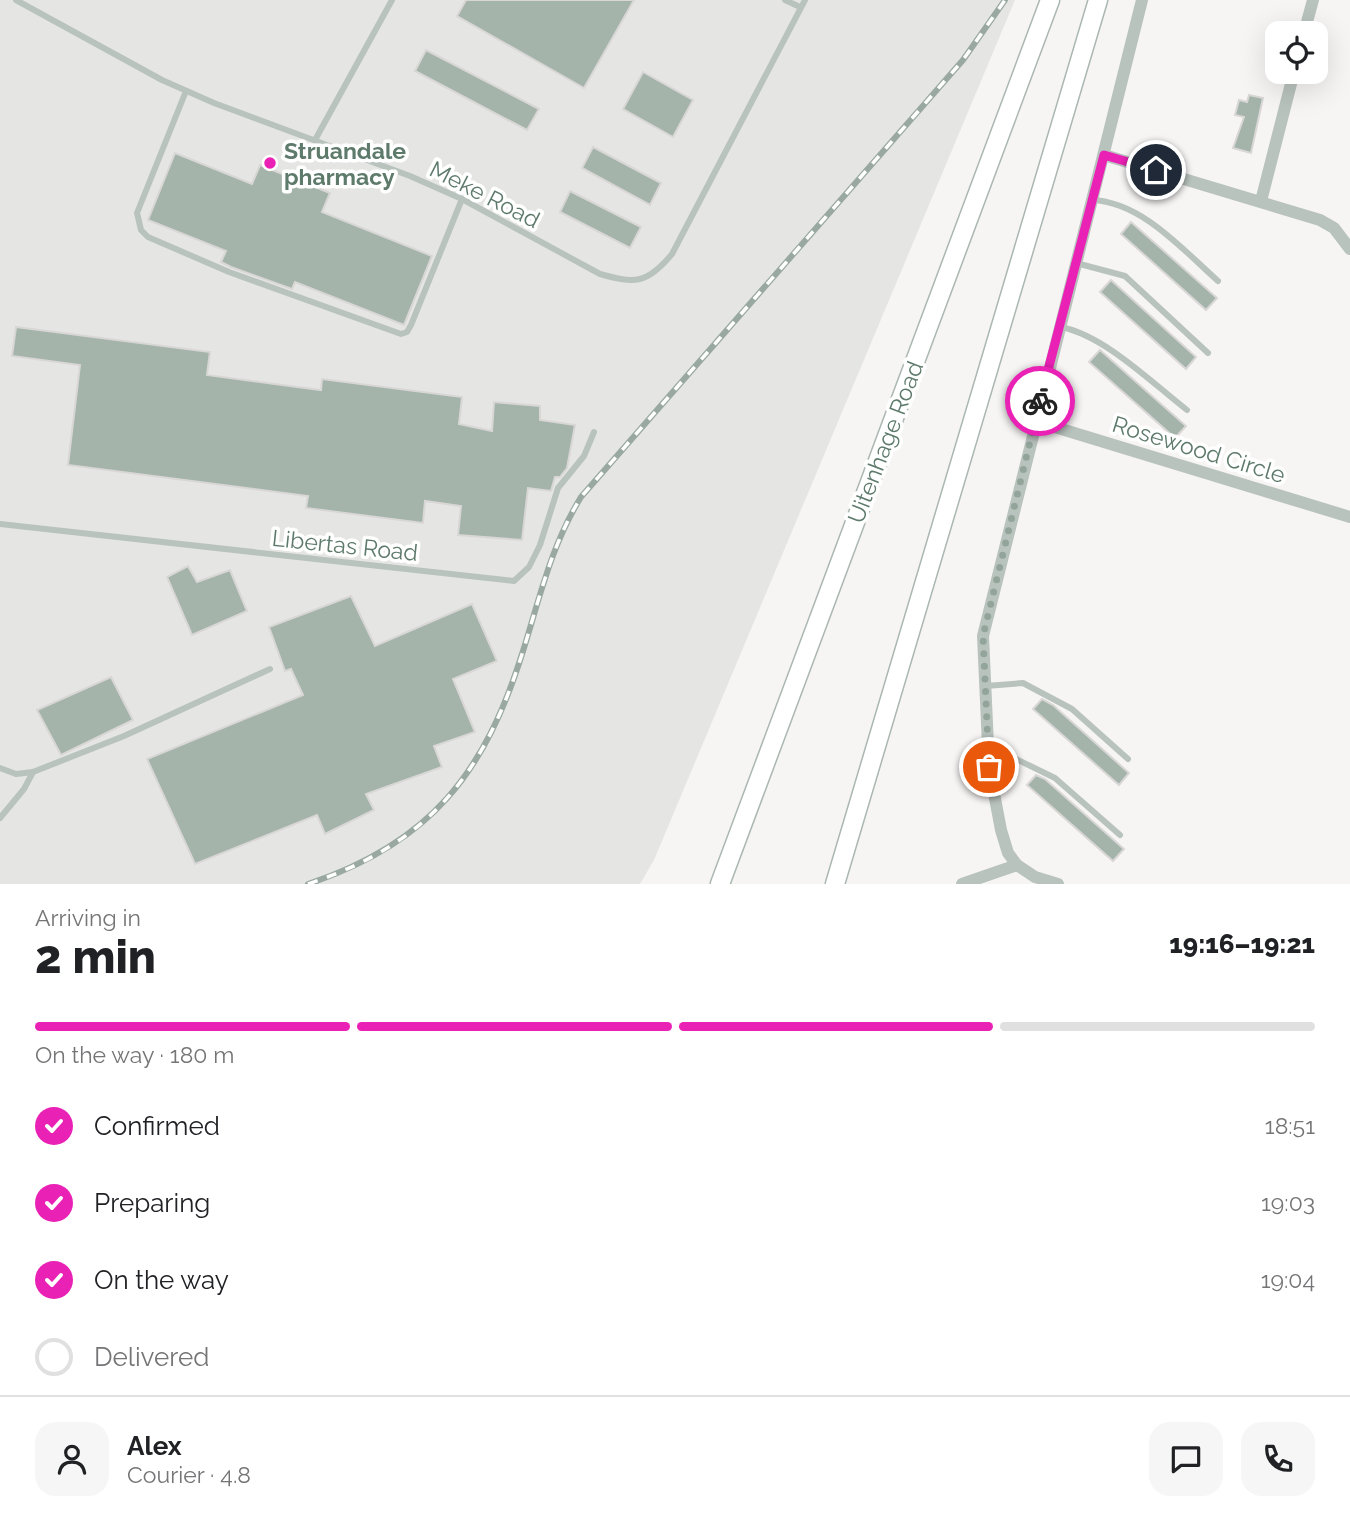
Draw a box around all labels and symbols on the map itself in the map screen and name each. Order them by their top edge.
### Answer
place label: Struandale pharmacy [284,137,406,190]
pin [1126,140,1186,200]
marker: Struandale pharmacy [262,155,278,171]
street label: Meke Road [426,155,544,233]
street label: Uitenhage Road [842,357,928,527]
courier [1005,366,1075,436]
street label: Rosewood Circle [1109,410,1289,488]
street label: Libertas Road [271,524,419,566]
pin [959,737,1019,797]

